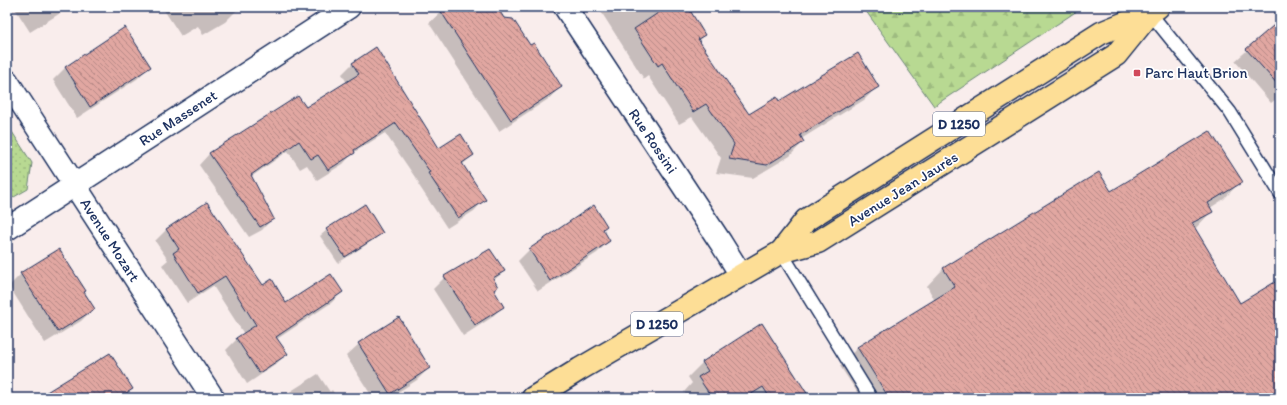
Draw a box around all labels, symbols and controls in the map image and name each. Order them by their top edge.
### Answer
place label: Parc Haut Brion [1145,64,1247,82]
marker: Parc Haut Brion [1132,68,1142,78]
street label: Rue Massenet [136,86,221,150]
street label: Rue Rossini [625,105,681,177]
road number: D 1250 [933,112,985,136]
street label: Avenue Jean Jaurès [845,148,962,230]
street label: Avenue Mozart [76,195,144,285]
road number: D 1250 [631,312,683,336]

